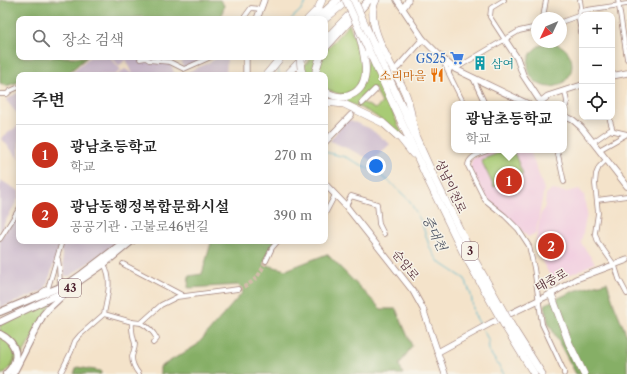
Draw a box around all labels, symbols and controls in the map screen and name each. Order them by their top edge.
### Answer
north arrow [531,12,567,48]
map controls [579,12,615,120]
button: + [579,12,615,48]
search box [16,16,328,60]
icon: search [30,27,52,49]
text: 장소 검색 [62,30,124,49]
button: − [579,48,615,84]
supermarket icon: GS25 [449,50,465,66]
place label: GS25 [416,51,446,66]
building icon: 삼여 [472,55,488,71]
place label: 삼여 [491,56,514,71]
restaurant icon: 소리마을 [429,67,445,83]
place label: 소리마을 [380,68,426,83]
button: locate [579,84,615,120]
text: 주변 [32,90,65,110]
text: 2개 결과 [263,91,312,107]
popup [451,101,567,153]
text: 광남초등학교 [466,109,552,128]
text: 학교 [466,130,491,146]
text: 광남초등학교 [70,137,157,156]
text: 1 [42,147,48,163]
text: 270 m [274,147,312,163]
your location [366,156,386,176]
street label: 성남이천로 [432,157,470,216]
text: 학교 [70,158,95,174]
pin: 1 [496,166,522,196]
text: 광남동행정복합문화시설 [70,197,229,216]
text: 2 [41,207,49,223]
text: 390 m [273,207,312,223]
water label: 중대천 [420,213,451,255]
text: 공공기관 · 고불로46번길 [70,218,209,234]
pin: 2 [538,231,564,261]
road number: 3 [462,242,478,260]
street label: 순암로 [389,247,423,284]
street label: 태중로 [532,265,570,295]
road number: 43 [59,279,81,297]

